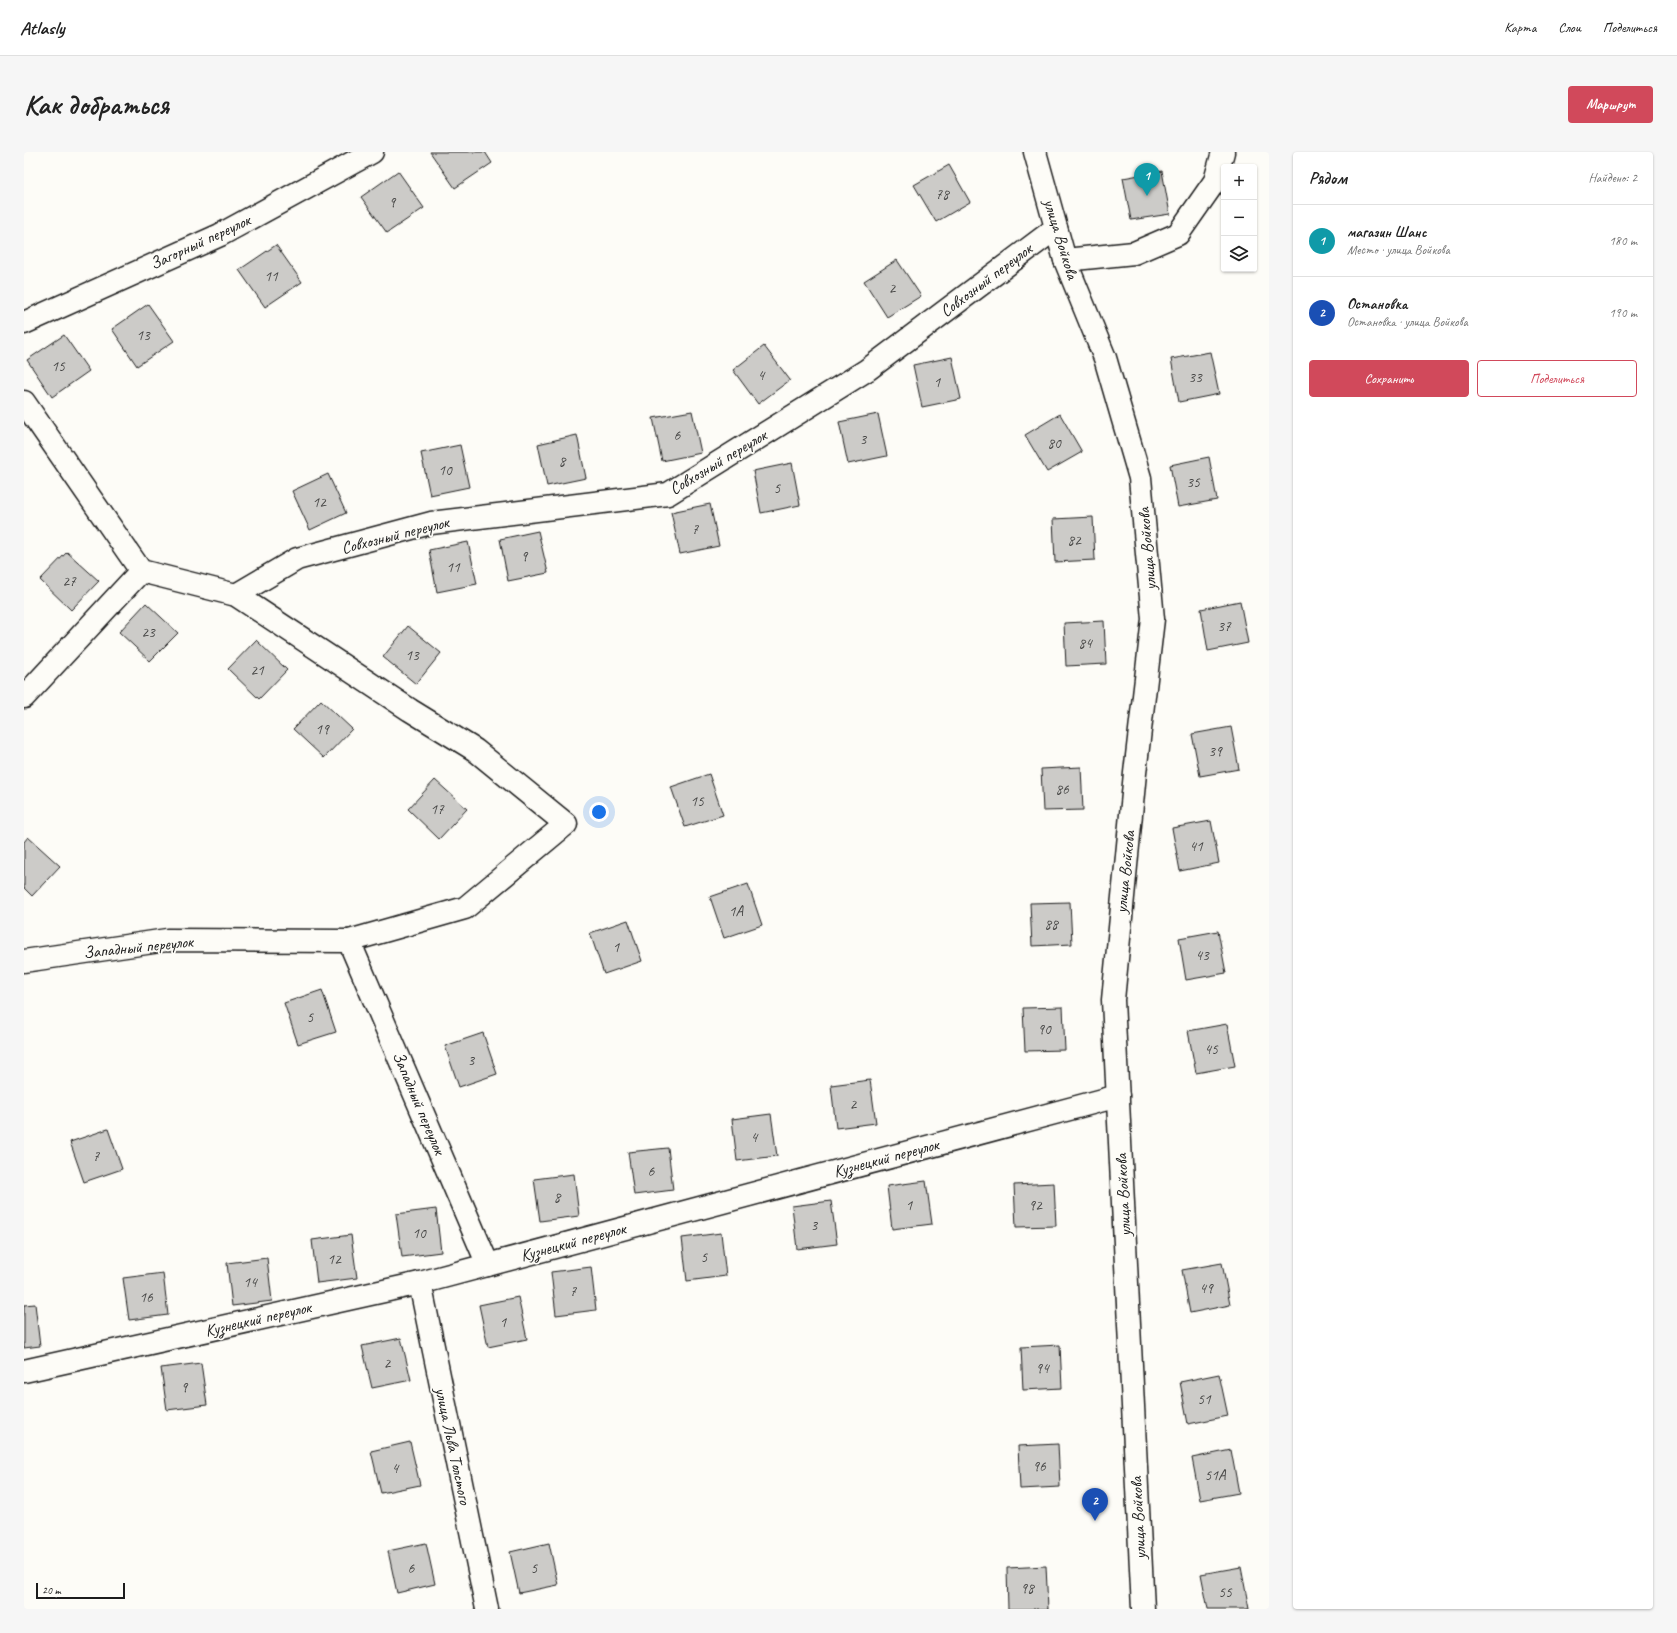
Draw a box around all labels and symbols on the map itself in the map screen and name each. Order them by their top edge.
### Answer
pin: 1 [1134,163,1160,196]
house number: 78 [935,185,950,204]
house number: 9 [389,193,397,212]
street label: улица Войкова [1039,195,1083,283]
street label: Загорный переулок [147,209,255,274]
street label: Совхозный переулок [936,237,1038,321]
house number: 11 [264,267,279,286]
house number: 2 [889,279,897,298]
house number: 13 [136,326,151,345]
house number: 15 [51,357,66,376]
house number: 4 [758,366,766,385]
house number: 33 [1188,368,1203,387]
house number: 1 [934,373,942,392]
street label: Совхозный переулок [665,424,772,499]
house number: 6 [674,426,682,445]
house number: 3 [860,430,868,449]
house number: 80 [1047,434,1062,453]
house number: 8 [559,452,567,471]
house number: 10 [438,461,453,480]
house number: 35 [1186,473,1201,492]
house number: 5 [774,479,782,498]
house number: 12 [312,493,327,512]
street label: улица Войкова [1133,506,1161,592]
street label: Совхозный переулок [339,511,453,558]
house number: 7 [692,520,700,539]
house number: 82 [1067,531,1082,550]
house number: 9 [521,547,529,566]
house number: 11 [446,558,461,577]
house number: 27 [62,572,77,591]
house number: 37 [1217,617,1232,636]
house number: 23 [141,623,156,642]
house number: 84 [1078,634,1093,653]
house number: 13 [405,646,420,665]
house number: 21 [250,661,265,680]
house number: 19 [315,720,330,739]
house number: 39 [1208,742,1223,761]
house number: 86 [1055,780,1070,799]
house number: 15 [690,792,705,811]
house number: 17 [430,800,445,819]
your location [589,802,609,822]
street label: улица Войкова [1110,829,1140,915]
house number: 41 [1189,837,1204,856]
house number: 1А [729,902,745,921]
house number: 88 [1044,915,1059,934]
street label: Западный переулок [82,931,195,963]
house number: 1 [613,938,621,957]
house number: 43 [1195,946,1210,965]
house number: 5 [307,1008,315,1027]
house number: 90 [1037,1020,1052,1039]
house number: 45 [1204,1040,1219,1059]
street label: Западный переулок [388,1048,451,1159]
house number: 3 [468,1051,476,1070]
house number: 2 [850,1095,858,1114]
house number: 4 [751,1128,759,1147]
street label: Кузнецкий переулок [831,1133,943,1183]
house number: 7 [93,1147,101,1166]
street label: улица Войкова [1110,1152,1136,1238]
house number: 6 [648,1162,656,1181]
house number: 8 [554,1188,562,1207]
house number: 1 [906,1196,914,1215]
house number: 92 [1028,1196,1043,1215]
house number: 3 [811,1216,819,1235]
street label: Кузнецкий переулок [518,1217,630,1267]
house number: 10 [412,1224,427,1243]
house number: 5 [701,1248,709,1267]
house number: 12 [327,1250,342,1269]
house number: 14 [243,1273,258,1292]
house number: 49 [1199,1279,1214,1298]
house number: 7 [570,1282,578,1301]
house number: 16 [139,1288,154,1307]
street label: Кузнецкий переулок [203,1296,315,1342]
house number: 1 [500,1313,508,1332]
house number: 2 [384,1354,392,1373]
house number: 94 [1035,1359,1050,1378]
house number: 9 [181,1378,189,1397]
street label: улица Льва Толстого [430,1385,476,1507]
house number: 51 [1197,1390,1212,1409]
house number: 96 [1032,1457,1047,1476]
house number: 4 [392,1459,400,1478]
house number: 51А [1204,1466,1227,1485]
street label: улица Войкова [1125,1475,1151,1561]
pin: 2 [1082,1488,1108,1521]
house number: 6 [408,1559,416,1578]
house number: 5 [531,1559,539,1578]
house number: 98 [1020,1579,1035,1598]
scale bar [36,1581,125,1600]
house number: 55 [1218,1583,1233,1602]

